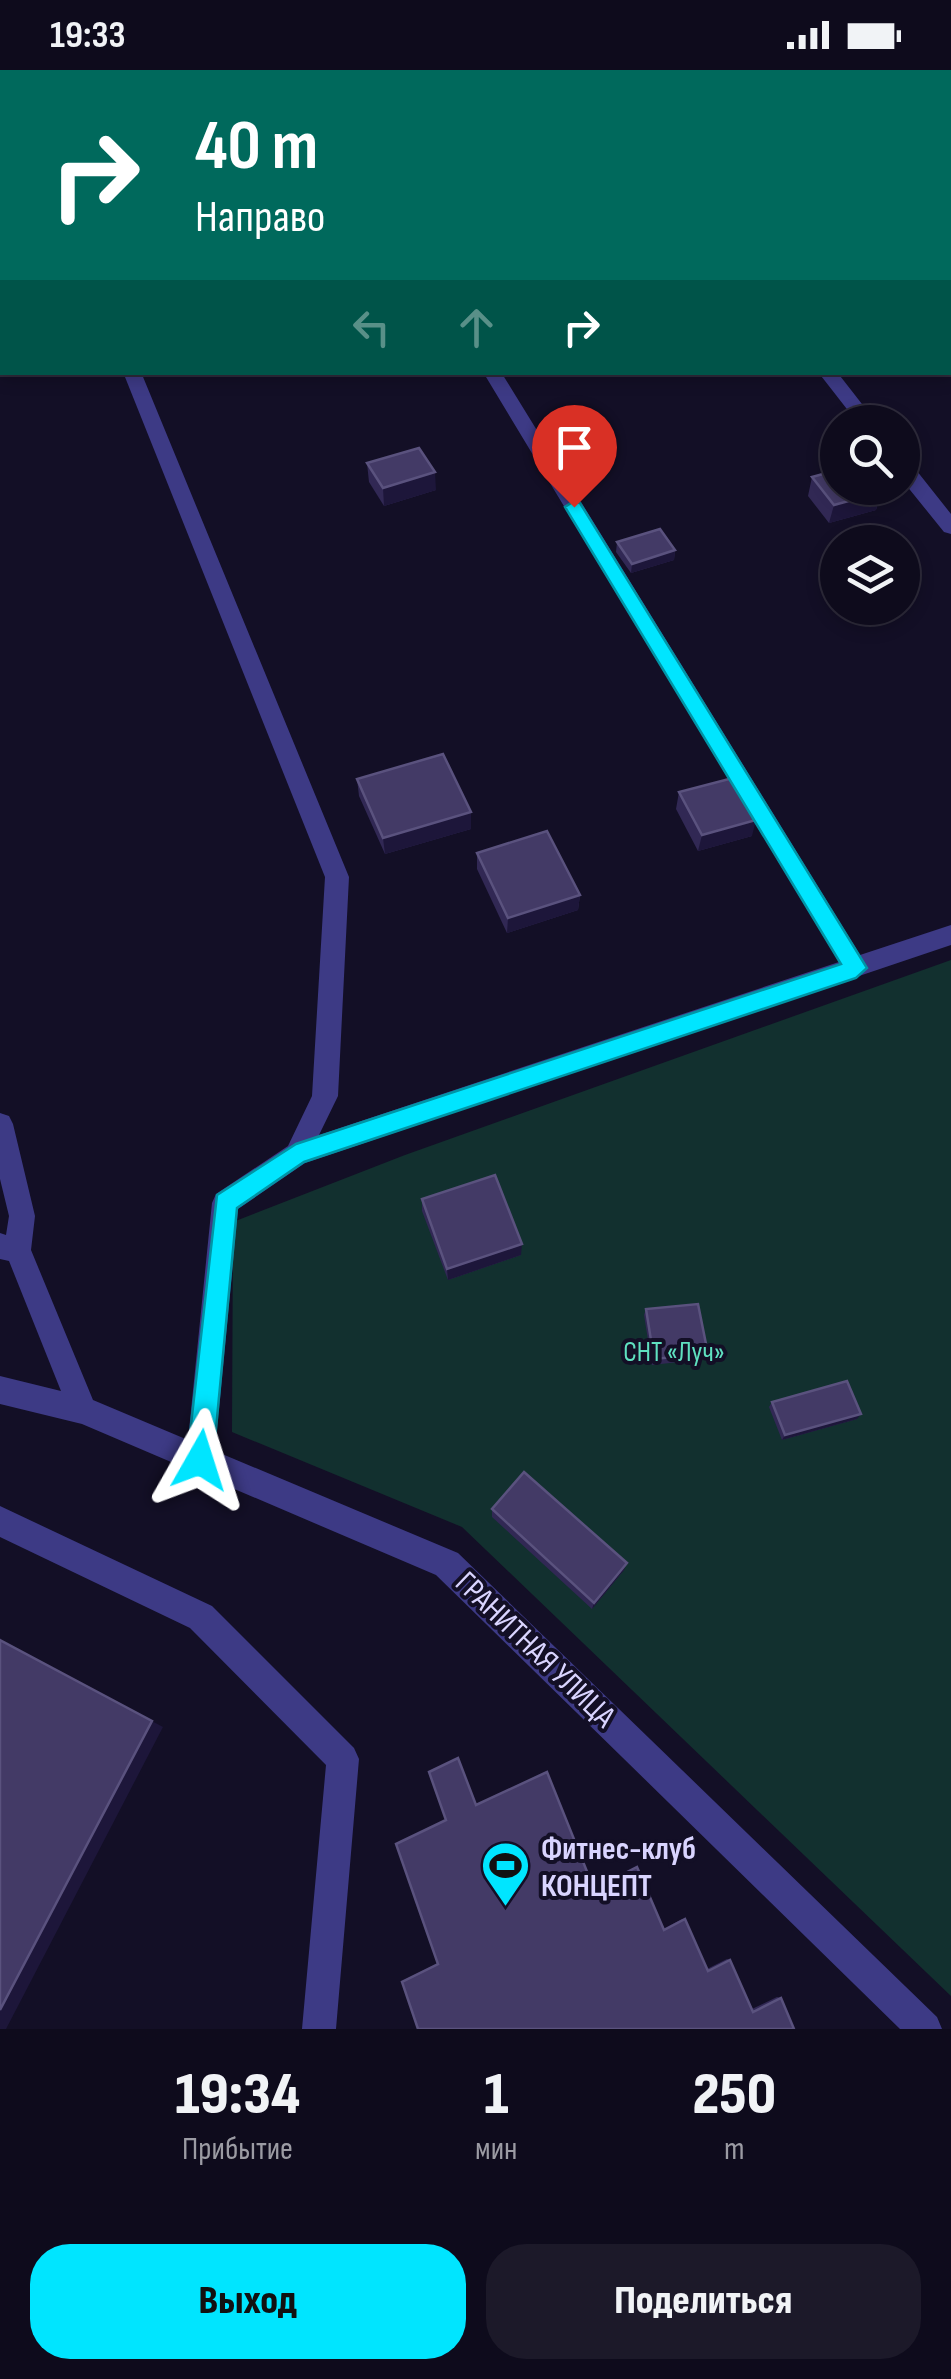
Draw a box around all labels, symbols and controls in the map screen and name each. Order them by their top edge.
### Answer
text: 19:33 [50,13,125,58]
text: 40 m [195,105,318,189]
icon: right [30,110,160,240]
text: Направо [195,190,325,245]
icon: left [344,300,399,355]
icon: ahead [449,300,504,355]
icon: right [554,300,609,355]
pin [532,405,617,508]
map controls [820,405,920,625]
button: search [820,405,920,505]
icon: arrive [547,420,602,475]
button: layers [820,525,920,625]
park label: СНТ «Луч» [623,1336,725,1369]
position arrow [148,1408,252,1512]
street label: ГРАНИТНАЯ УЛИЦА [447,1564,623,1736]
place label: Фитнес-клуб КОНЦЕПТ [541,1830,696,1906]
sports icon: Фитнес-клуб КОНЦЕПТ [480,1840,532,1908]
text: 19:34 [175,2059,300,2131]
text: 1 [484,2059,509,2131]
text: 250 [692,2059,776,2131]
text: Прибытие [182,2130,293,2169]
text: мин [475,2130,517,2169]
text: m [724,2130,744,2169]
button: Выход [30,2244,466,2359]
button: Поделиться [486,2244,921,2359]

